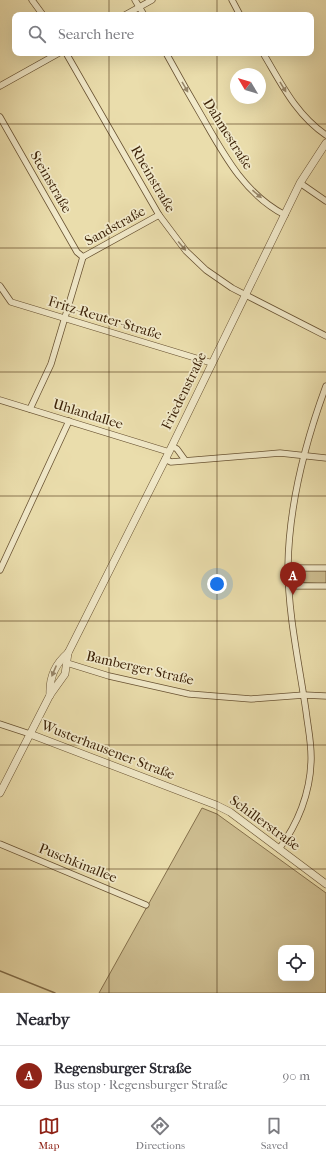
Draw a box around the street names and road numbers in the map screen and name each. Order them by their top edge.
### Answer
street label: Dahmestraße [199,95,257,173]
street label: Rheinstraße [127,143,179,215]
street label: Steinstraße [26,148,76,216]
street label: Sandstraße [82,202,148,250]
street label: Fritz-Reuter-Straße [46,293,164,343]
street label: Friedenstraße [158,349,210,433]
street label: Uhlandallee [51,395,125,433]
street label: Bamberger Straße [85,647,196,689]
street label: Wusterhausener Straße [38,716,177,783]
street label: Schillerstraße [226,792,304,854]
street label: Puschkinallee [36,840,120,886]

